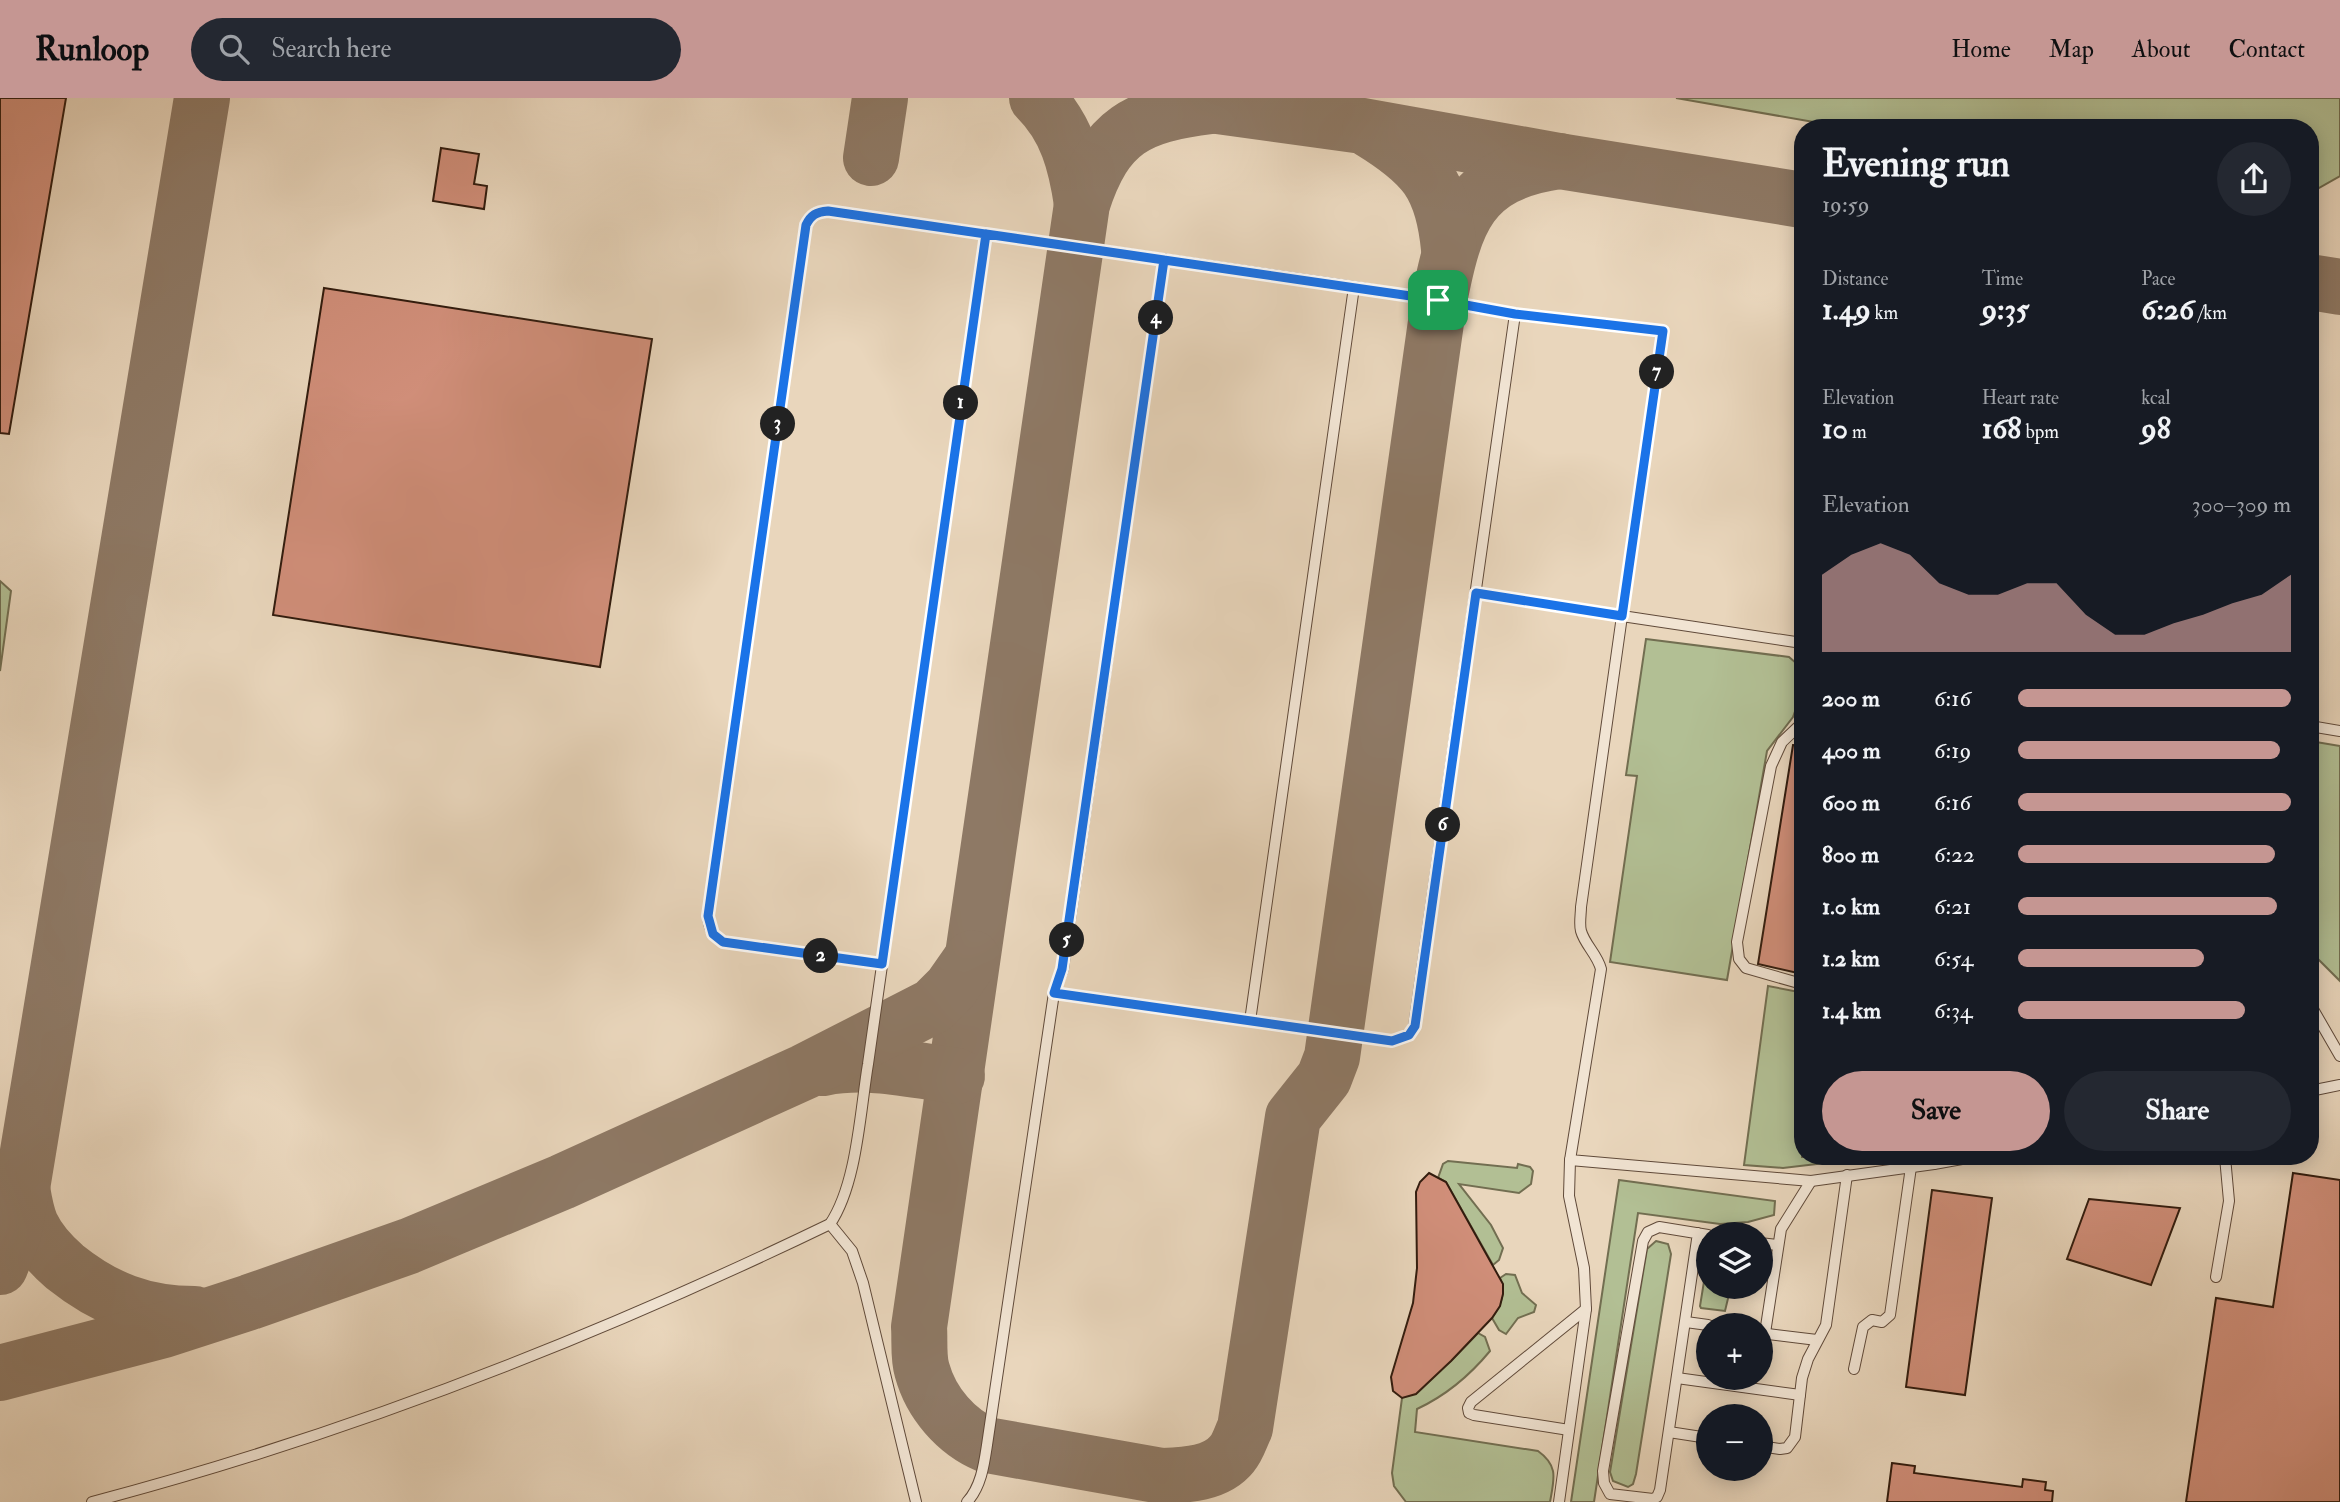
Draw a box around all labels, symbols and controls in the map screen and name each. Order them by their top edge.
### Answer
search box [191,18,681,81]
text: Runloop [35,29,149,70]
icon: search [215,30,253,68]
text: Search here [271,33,391,65]
text: Home [1951,34,2011,65]
text: Map [2049,34,2094,65]
text: About [2132,34,2191,65]
text: Contact [2229,34,2305,65]
text: Evening run [1822,140,2010,188]
button: share [2217,142,2291,216]
text: 19:59 [1822,190,1869,219]
text: Distance [1822,267,1888,291]
text: Time [1982,267,2023,291]
text: Pace [2141,267,2175,291]
pin [1408,270,1468,330]
icon: arrive [1419,281,1457,319]
text: 1.49 [1822,291,1871,328]
text: 9:35 [1982,291,2029,328]
text: 6:26 [2141,291,2194,328]
pin: 4 [1138,300,1174,336]
text: km [1871,301,1898,325]
text: /km [2194,301,2227,325]
text: 4 [1150,305,1161,329]
pin: 7 [1640,354,1674,390]
text: 7 [1652,359,1661,383]
pin: 1 [944,386,978,420]
text: Elevation [1822,386,1894,410]
text: Heart rate [1982,386,2059,410]
text: kcal [2141,386,2170,410]
text: 1 [957,390,964,414]
pin: 3 [760,406,796,442]
text: 10 [1822,410,1848,447]
text: 168 [1982,410,2021,447]
text: 98 [2141,410,2171,447]
text: 3 [774,411,781,435]
text: m [1848,420,1867,444]
text: bpm [2021,420,2059,444]
text: Elevation [1822,490,1910,519]
text: 300–309 m [2192,490,2291,519]
text: 200 m [1822,684,1880,713]
text: 6:16 [1934,684,1971,713]
text: 400 m [1822,736,1881,765]
text: 6:19 [1934,736,1971,765]
text: 600 m [1822,788,1880,817]
text: 6:16 [1934,788,1971,817]
pin: 6 [1426,808,1460,842]
text: 6 [1438,812,1447,836]
text: 800 m [1822,840,1879,869]
text: 6:22 [1934,840,1975,869]
text: 1.0 km [1822,892,1880,921]
text: 6:21 [1934,892,1971,921]
pin: 5 [1050,922,1084,958]
text: 5 [1062,927,1071,951]
pin: 2 [804,938,838,974]
text: 2 [816,943,825,967]
text: 1.2 km [1822,944,1880,973]
text: 6:54 [1934,944,1973,973]
text: 1.4 km [1822,996,1881,1025]
text: 6:34 [1934,996,1972,1025]
button: Save [1822,1071,2050,1151]
button: Share [2064,1071,2291,1151]
map controls [1696,1222,1773,1481]
button: layers [1696,1222,1773,1299]
button: + [1696,1313,1773,1390]
button: − [1696,1404,1773,1481]

